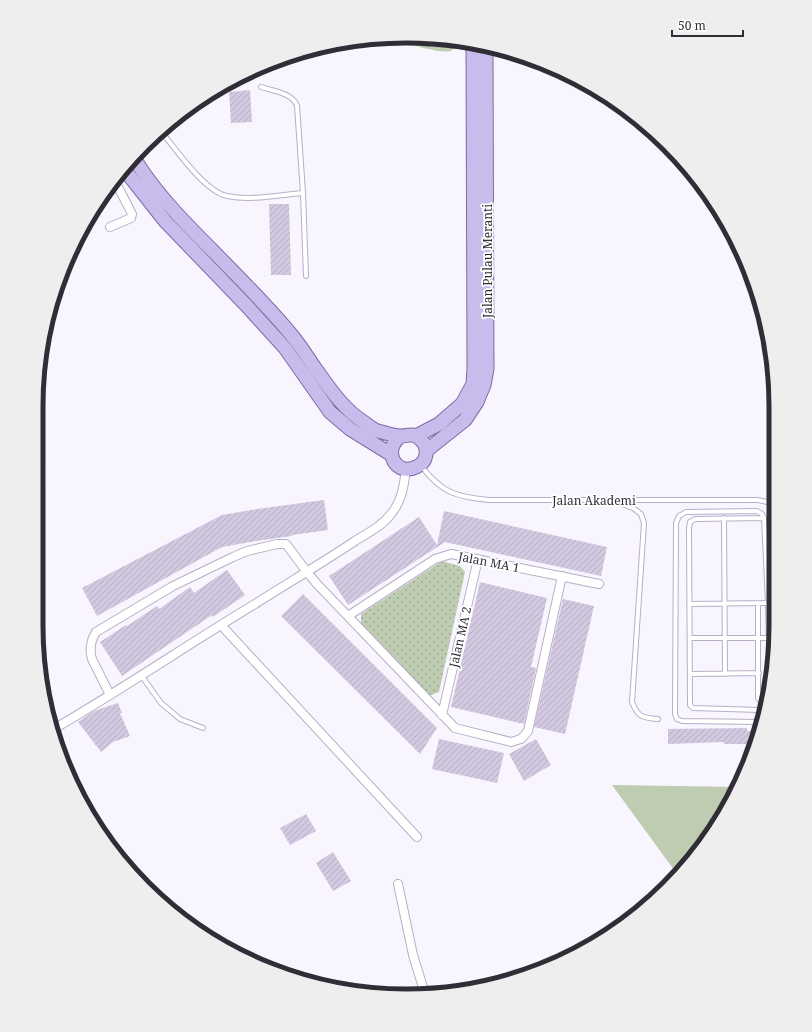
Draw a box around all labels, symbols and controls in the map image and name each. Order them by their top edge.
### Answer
scale bar [672,12,743,38]
text: 50 m [678,17,706,34]
street label: Jalan Pulau Meranti [479,204,496,319]
street label: Jalan Akademi [551,492,636,509]
street label: Jalan MA 1 [456,548,521,576]
street label: Jalan MA 2 [445,605,475,670]

